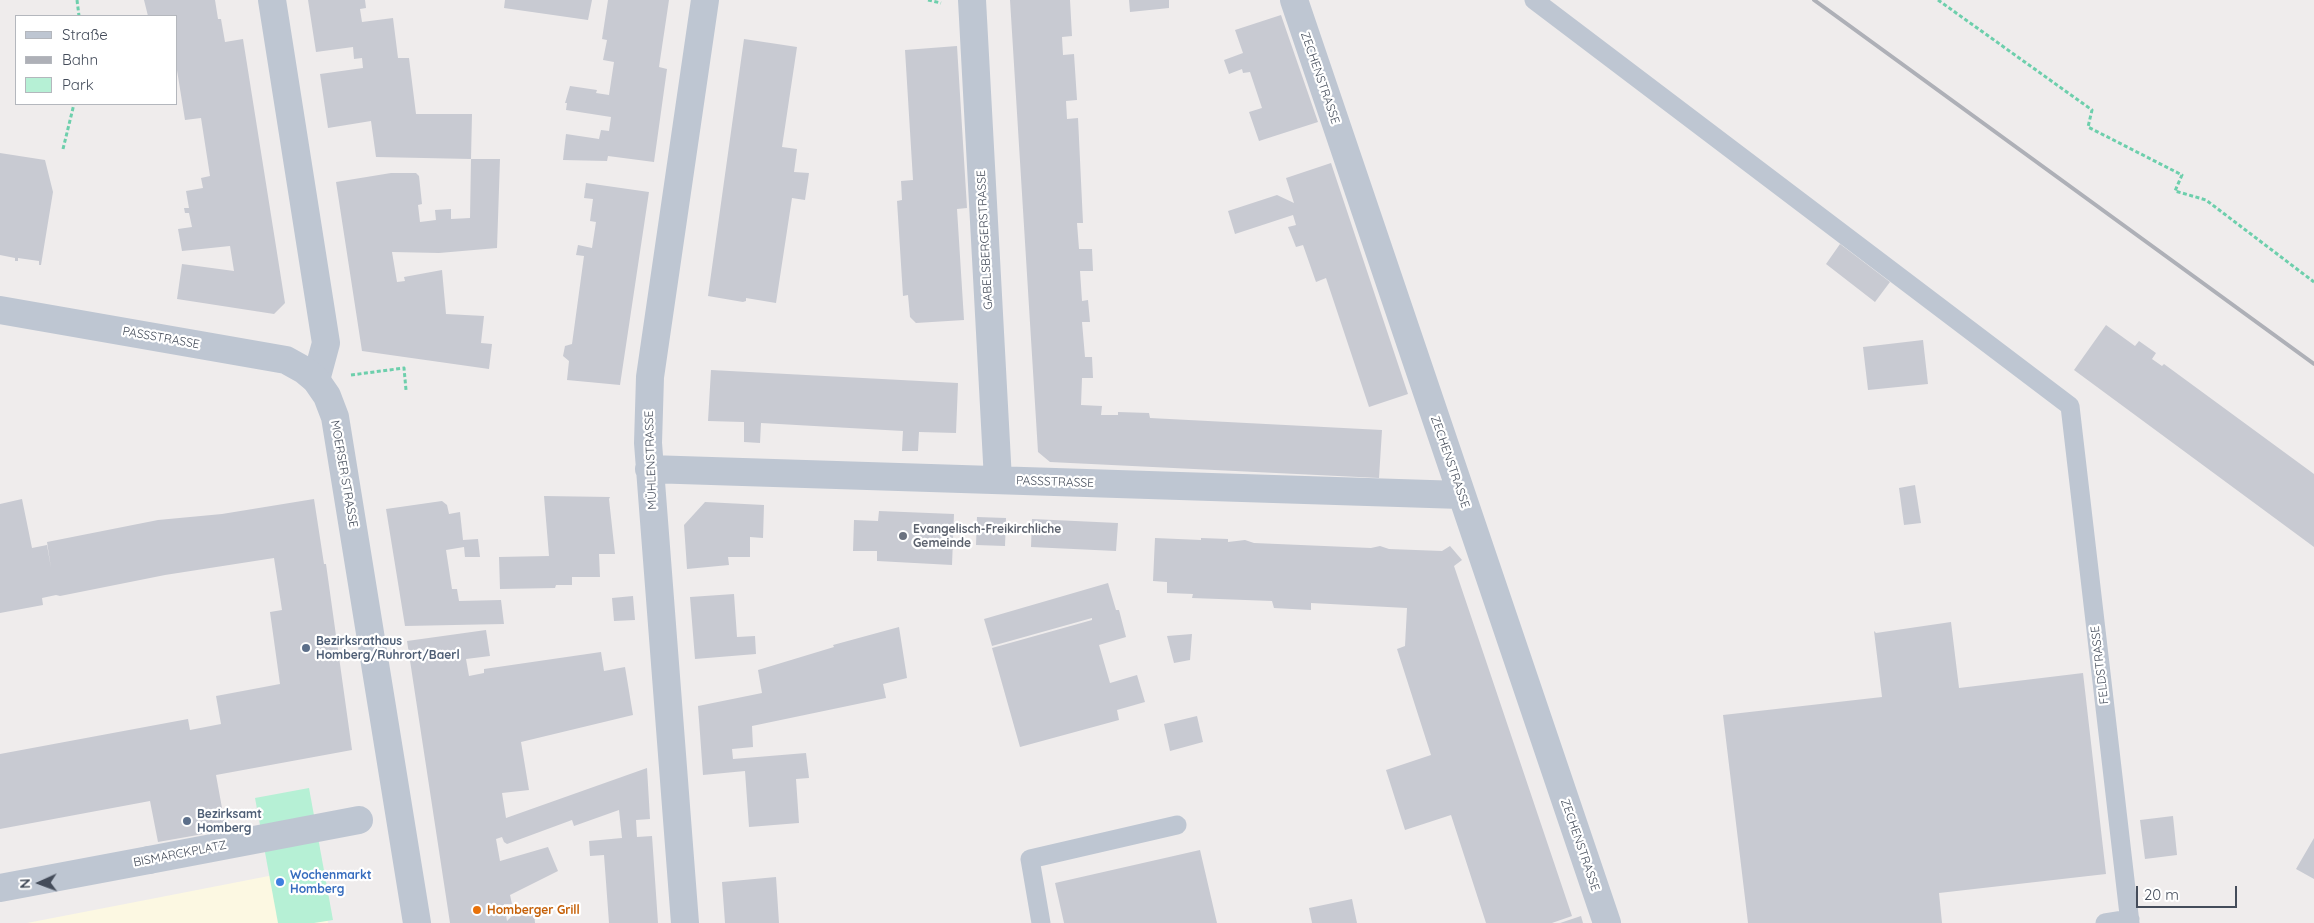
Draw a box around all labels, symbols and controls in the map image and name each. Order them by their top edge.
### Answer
legend [15,15,178,105]
text: Straße [62,25,108,44]
street label: ZECHENSTRASSE [1297,30,1343,126]
text: Bahn [62,50,98,69]
text: Park [62,75,94,94]
street label: GABELSBERGERSTRASSE [974,170,996,310]
street label: PASSSTRASSE [121,324,201,352]
street label: MÜHLENSTRASSE [642,410,660,510]
street label: ZECHENSTRASSE [1427,414,1473,510]
street label: MOERSER STRASSE [327,419,361,529]
street label: PASSSTRASSE [1016,473,1094,491]
place label: Evangelisch-Freikirchliche Gemeinde [913,522,1061,550]
marker: Evangelisch-Freikirchliche Gemeinde [897,530,909,542]
street label: FELDSTRASSE [2088,625,2112,705]
place label: Bezirksrathaus Homberg/Ruhrort/Baerl [316,634,460,662]
marker: Bezirksrathaus Homberg/Ruhrort/Baerl [300,642,312,654]
street label: ZECHENSTRASSE [1557,797,1603,893]
place label: Bezirksamt Homberg [197,807,262,835]
marker: Bezirksamt Homberg [181,815,193,827]
street label: BISMARCKPLATZ [132,838,228,870]
north arrow [15,858,65,908]
place label: Wochenmarkt Homberg [290,868,372,896]
marker: Wochenmarkt Homberg [274,876,286,888]
scale bar [2139,876,2240,908]
text: N [16,878,34,889]
text: 20 m [2144,885,2179,904]
place label: Homberger Grill [487,903,580,917]
marker: Homberger Grill [471,904,483,916]

